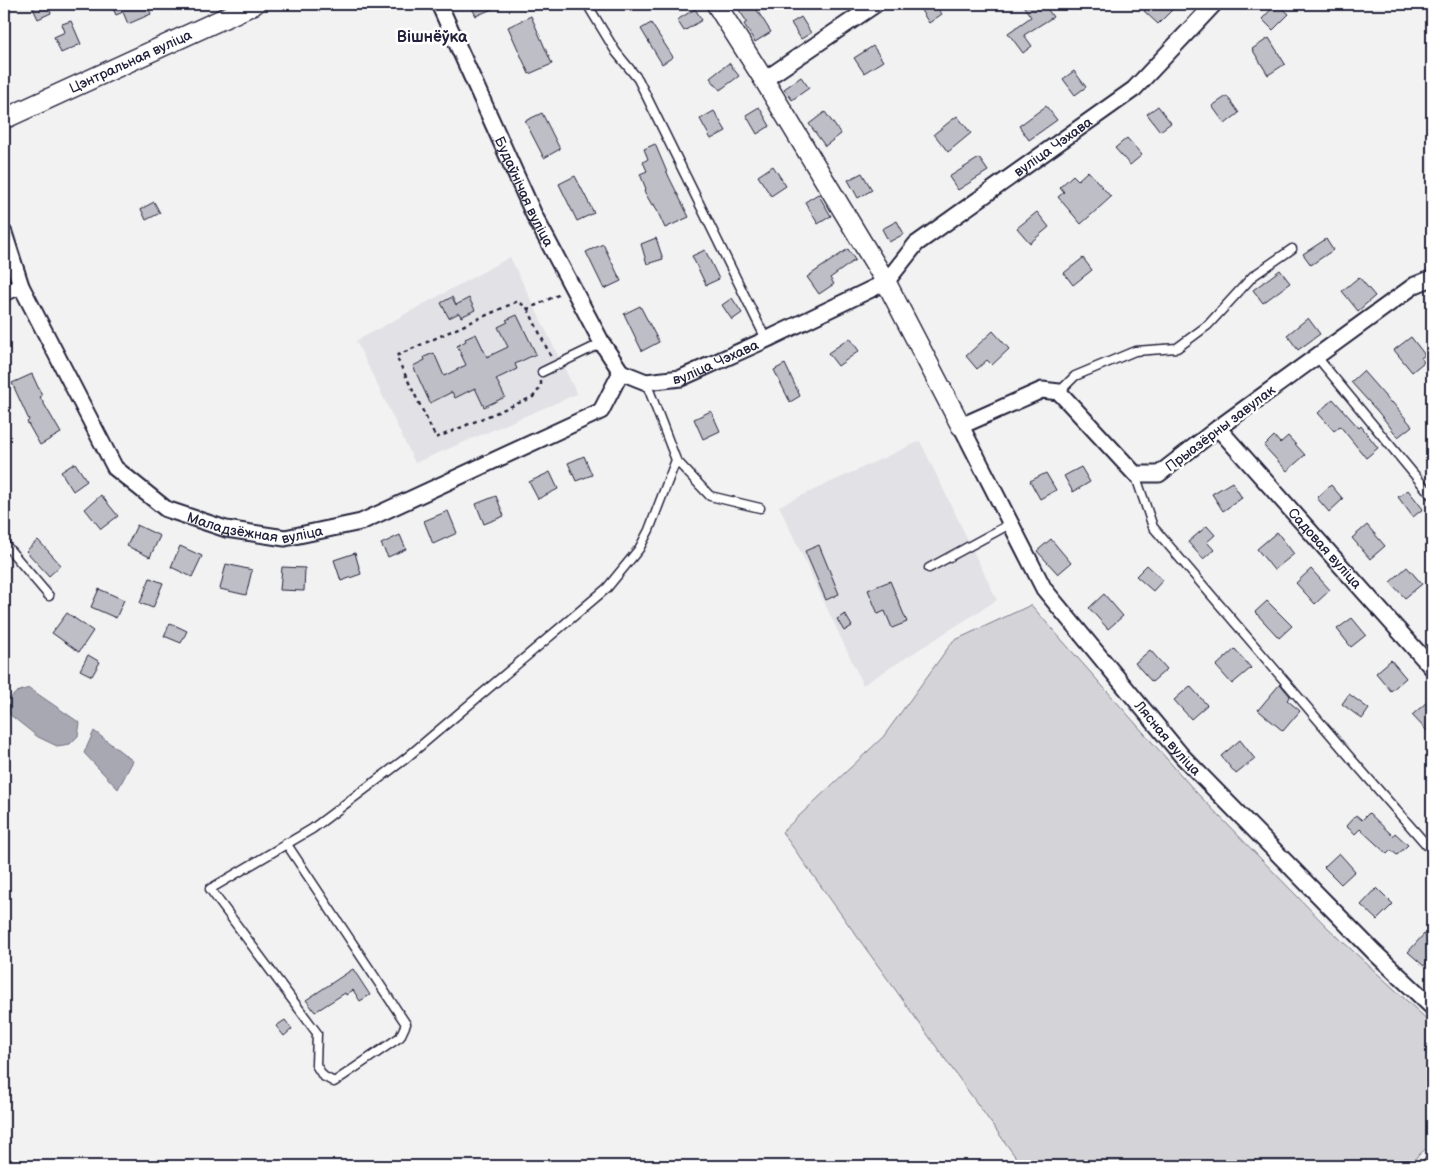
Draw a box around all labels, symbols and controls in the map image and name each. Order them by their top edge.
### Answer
street label: Цэнтральная вуліца [67,26,195,97]
district label: Вішнёўка [397,28,468,47]
street label: вуліца Чэхава [1011,113,1096,181]
street label: Будаўнічая вуліца [491,134,558,250]
street label: вуліца Чэхава [672,336,762,388]
street label: Прыазёрны завулак [1162,381,1279,475]
street label: Садовая вуліца [1284,505,1366,593]
street label: Маладзёжная вуліца [185,509,325,548]
street label: Лясная вуліца [1130,697,1205,780]

